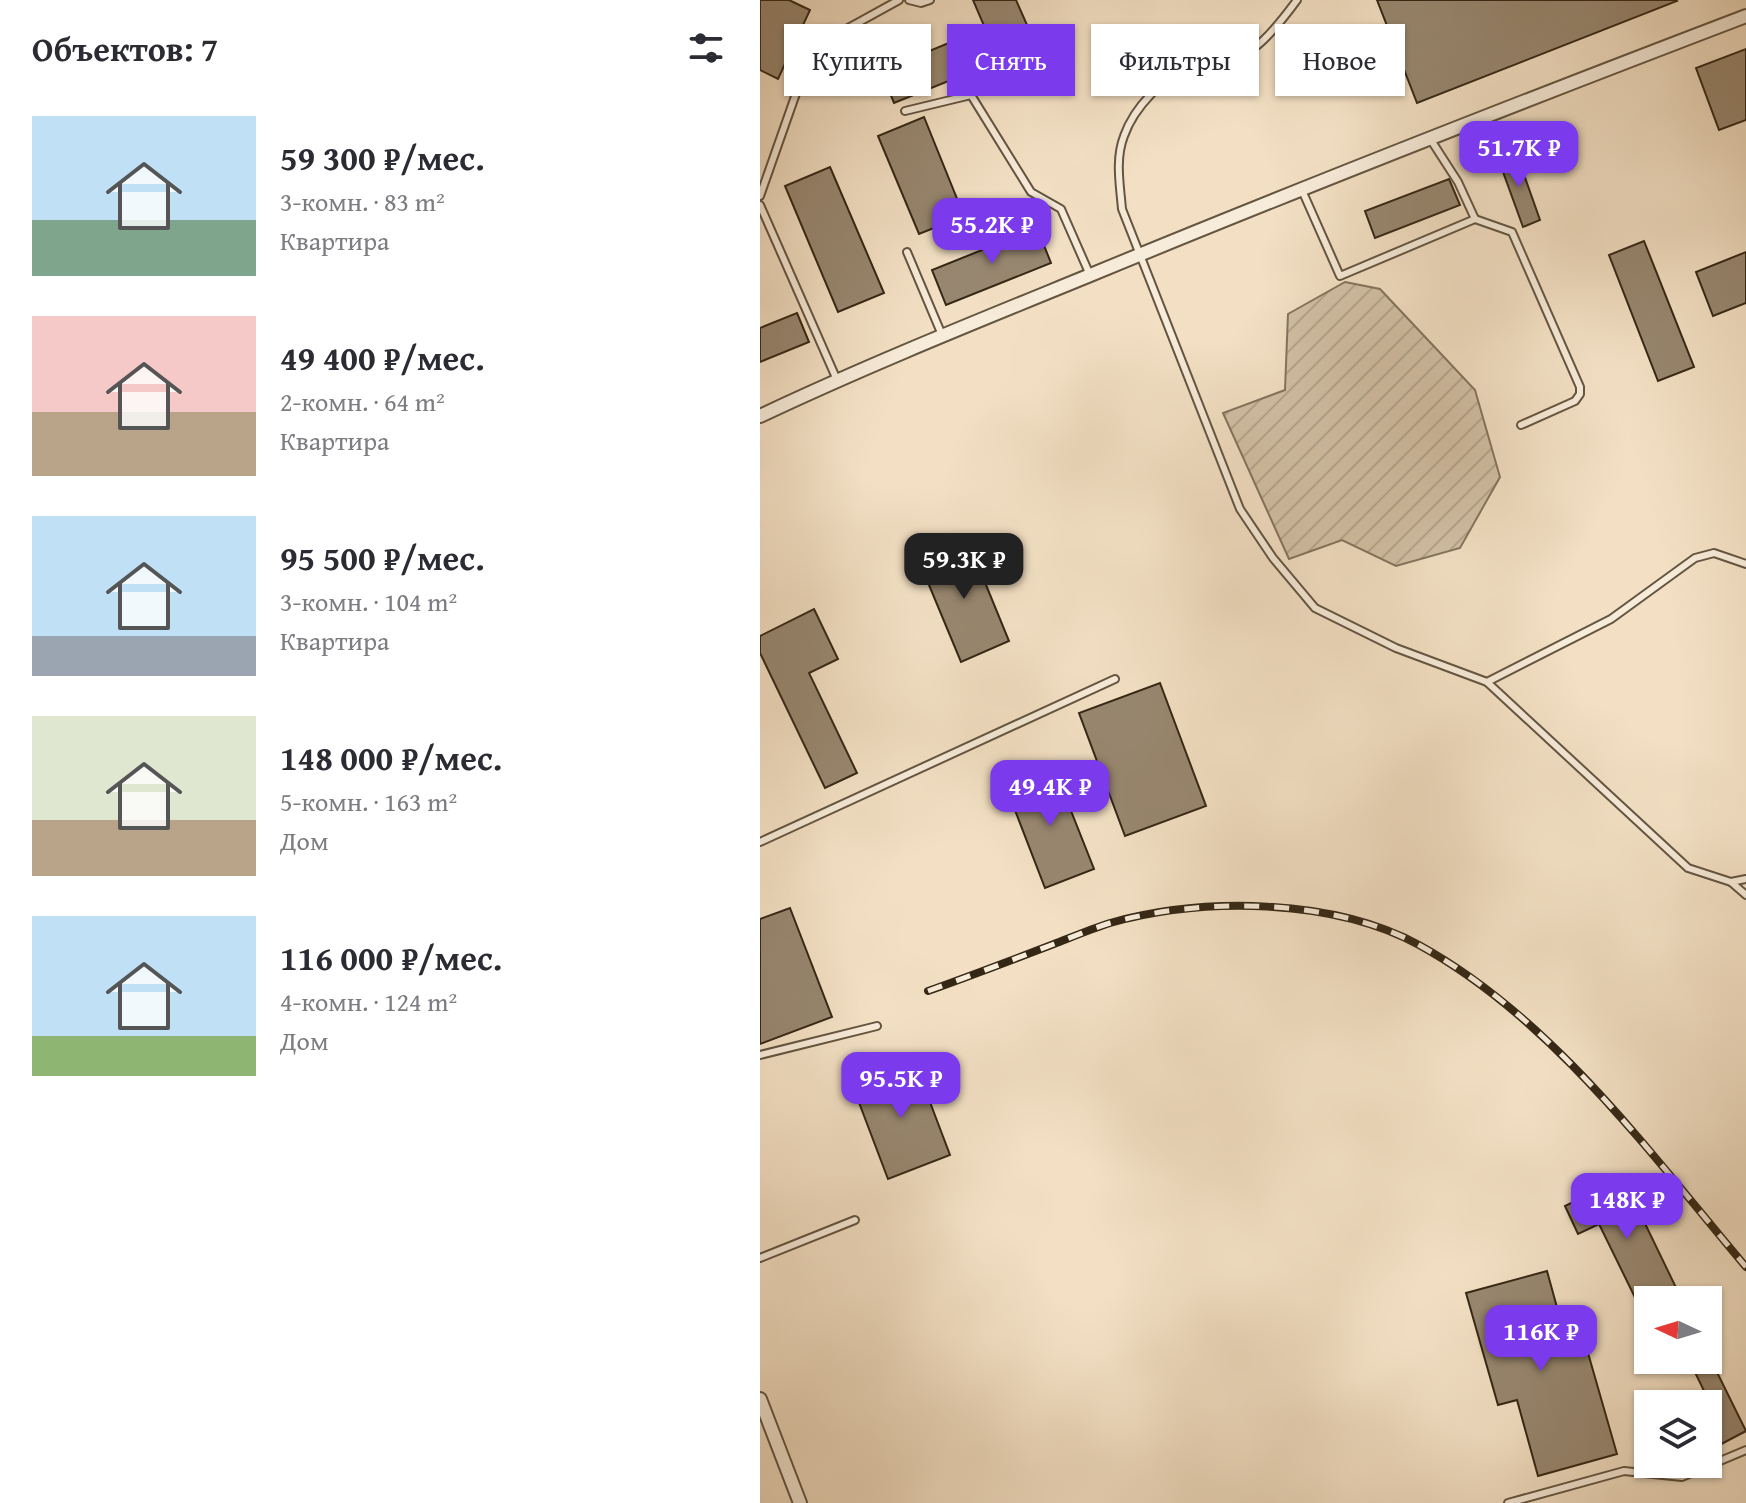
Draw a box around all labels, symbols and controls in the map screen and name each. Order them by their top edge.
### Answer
text: Объектов: 7 [32,24,218,73]
chip: Купить [784,24,931,96]
chip: Снять [947,24,1075,96]
chip: Фильтры [1091,24,1259,96]
chip: Новое [1275,24,1405,96]
icon: filters [684,26,728,70]
pin: 51.7K ₽ [1445,121,1593,189]
text: 51.7K ₽ [1477,127,1561,166]
text: 59 300 ₽/мес. [280,133,485,182]
icon: home [96,148,192,244]
text: 3-комн. · 83 m² [280,182,445,221]
pin: 55.2K ₽ [918,198,1066,266]
text: 55.2K ₽ [950,204,1034,243]
text: Квартира [280,221,389,260]
text: 49 400 ₽/мес. [280,333,485,382]
icon: home [96,348,192,444]
text: 2-комн. · 64 m² [280,382,445,421]
text: Квартира [280,421,389,460]
text: 95 500 ₽/мес. [280,533,485,582]
pin: 59.3K ₽ [890,533,1038,601]
text: 59.3K ₽ [922,539,1006,578]
icon: home [96,548,192,644]
text: 3-комн. · 104 m² [280,582,457,621]
text: Квартира [280,621,389,660]
text: 148 000 ₽/мес. [280,733,502,782]
icon: home [96,748,192,844]
pin: 49.4K ₽ [976,760,1124,828]
text: 49.4K ₽ [1008,766,1092,805]
text: 5-комн. · 163 m² [280,782,457,821]
text: Дом [280,821,328,860]
text: 116 000 ₽/мес. [280,933,502,982]
icon: home [96,948,192,1044]
text: 4-комн. · 124 m² [280,982,457,1021]
text: Дом [280,1021,328,1060]
pin: 95.5K ₽ [827,1052,975,1120]
text: 95.5K ₽ [859,1058,943,1097]
pin: 148K ₽ [1562,1173,1692,1241]
text: 148K ₽ [1589,1179,1665,1218]
north arrow [1634,1286,1722,1374]
map controls [1634,1286,1722,1478]
pin: 116K ₽ [1476,1305,1606,1373]
text: 116K ₽ [1503,1311,1579,1350]
button: layers [1634,1390,1722,1478]

